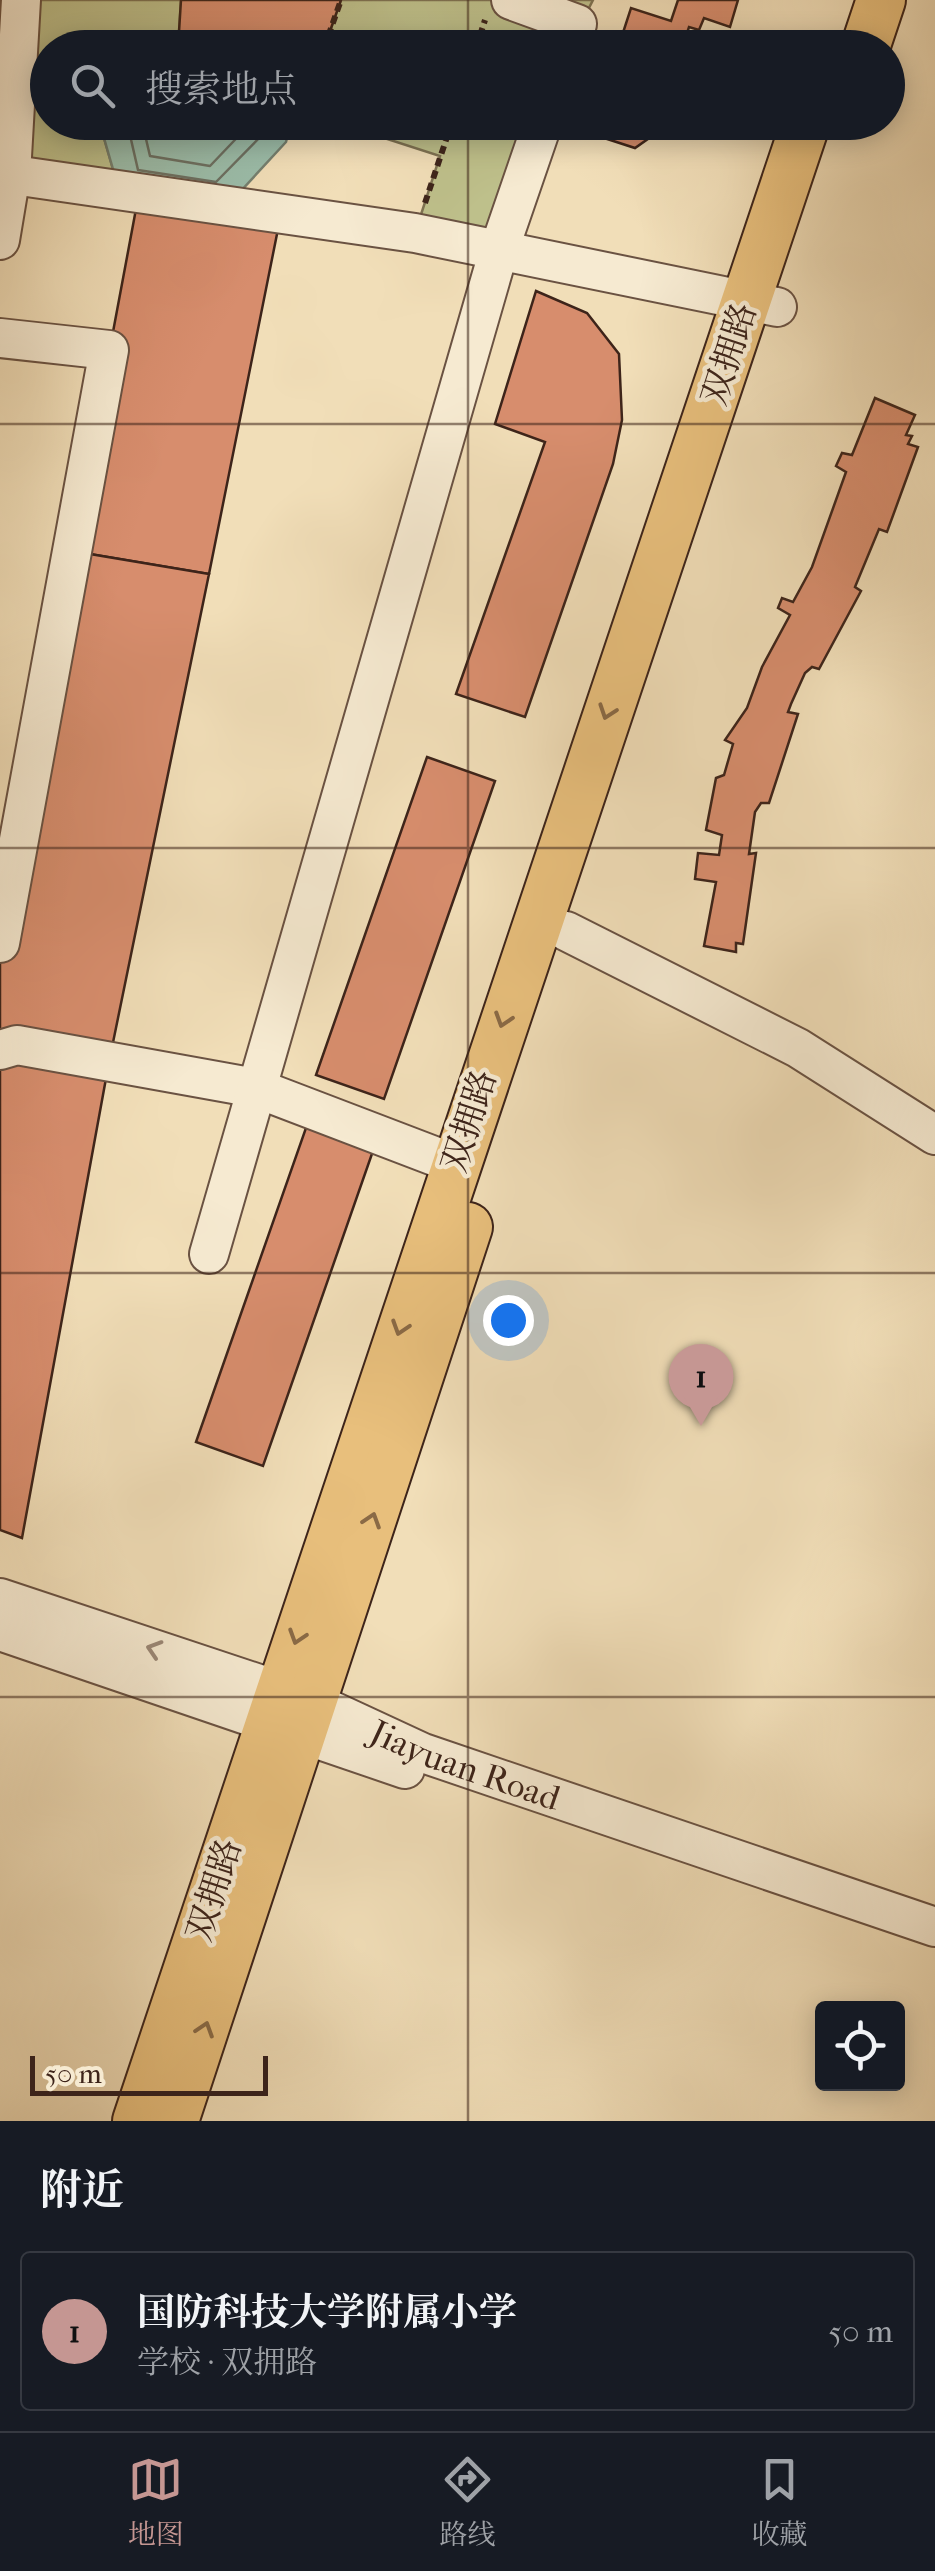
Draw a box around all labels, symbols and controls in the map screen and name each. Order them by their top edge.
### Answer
search box [30,30,905,140]
icon: search [65,58,120,113]
text: 搜索地点 [145,67,297,112]
street label: 双拥路 [693,298,765,410]
one-way arrow [599,703,619,720]
one-way arrow [494,1011,514,1028]
street label: 双拥路 [433,1065,505,1177]
your location [483,1295,534,1346]
one-way arrow [391,1319,411,1336]
pin: 1 [668,1344,734,1426]
one-way arrow [361,1513,381,1530]
one-way arrow [289,1627,309,1644]
one-way arrow [146,1641,163,1661]
street label: Jiayuan Road [361,1710,566,1819]
street label: 双拥路 [178,1834,250,1946]
map controls [815,2001,905,2091]
button: locate [815,2001,905,2091]
one-way arrow [193,2021,214,2038]
scale bar [30,2051,268,2096]
text: 50 m [45,2057,102,2090]
text: 附近 [40,2166,124,2215]
text: 国防科技大学附属小学 [137,2290,517,2335]
text: 1 [69,2313,80,2350]
text: 50 m [828,2313,893,2350]
text: 学校 · 双拥路 [137,2344,317,2381]
tab: 地图 [128,2452,184,2552]
tab: 路线 [439,2452,495,2552]
tab: 收藏 [751,2452,807,2552]

